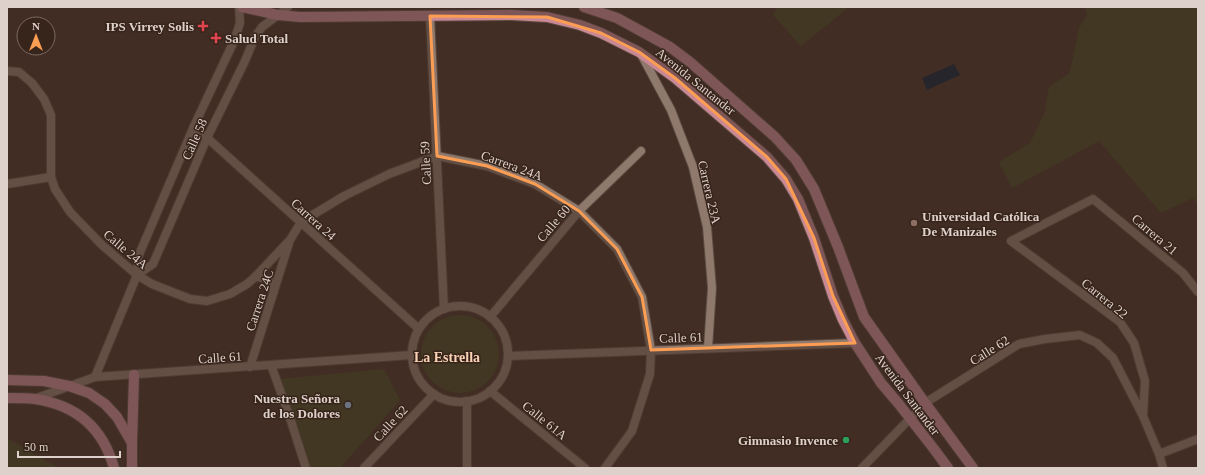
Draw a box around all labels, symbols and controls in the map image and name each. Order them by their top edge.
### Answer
north arrow [16,16,56,56]
place label: IPS Virrey Solis [105,19,194,34]
text: N [32,20,40,32]
marker: IPS Virrey Solis [197,20,209,32]
place label: Salud Total [225,31,289,46]
marker: Salud Total [210,32,222,44]
street label: Avenida Santander [653,45,739,119]
street label: Calle 58 [179,116,210,162]
street label: Calle 59 [417,141,434,185]
street label: Carrera 24A [479,147,545,184]
street label: Carrera 23A [695,159,724,226]
street label: Carrera 24 [288,195,340,244]
street label: Calle 60 [534,202,573,245]
place label: Universidad Católica De Manizales [922,209,1040,239]
street label: Carrera 21 [1129,211,1181,258]
marker: Universidad Católica De Manizales [909,218,919,228]
street label: Calle 24A [101,227,151,273]
street label: Carrera 24C [242,267,276,333]
street label: Carrera 22 [1079,275,1131,322]
street label: Calle 61 [659,329,703,346]
street label: Calle 62 [967,332,1012,368]
street label: Calle 61 [198,348,242,367]
district label: La Estrella [414,350,480,365]
street label: Avenida Santander [872,351,944,439]
place label: Nuestra Señora de los Dolores [254,391,340,421]
street label: Calle 61A [519,398,571,443]
marker: Nuestra Señora de los Dolores [343,400,353,410]
street label: Calle 62 [370,402,411,444]
scale bar [18,433,120,459]
place label: Gimnasio Invence [738,433,838,448]
marker: Gimnasio Invence [841,435,851,445]
text: 50 m [24,440,49,454]

